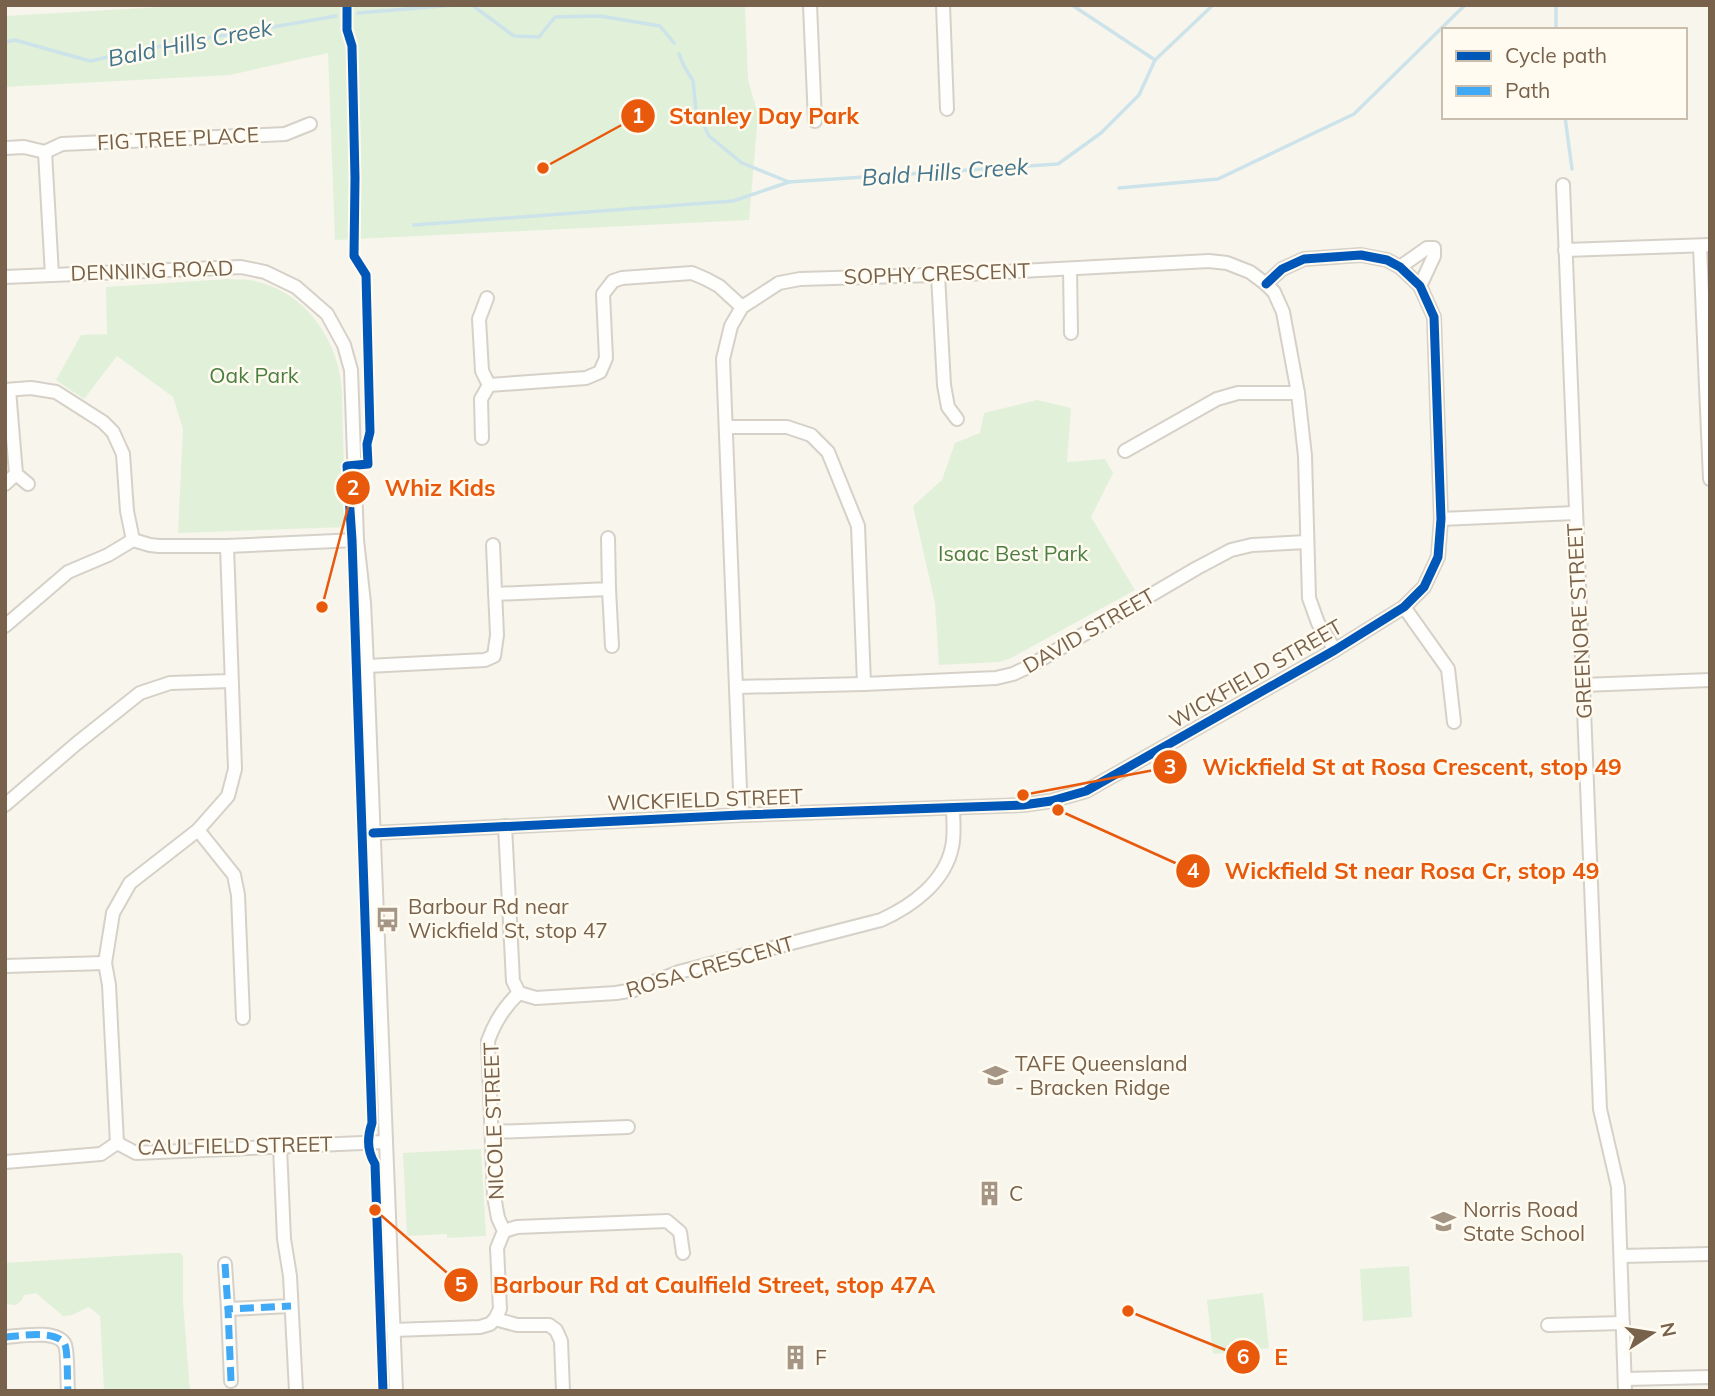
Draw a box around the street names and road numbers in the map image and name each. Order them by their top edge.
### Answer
street label: FIG TREE PLACE [96,121,260,155]
street label: DENNING ROAD [70,254,234,286]
street label: SOPHY CRESCENT [843,257,1031,289]
street label: GREENORE STREET [1561,522,1597,720]
street label: DAVID STREET [1018,582,1159,678]
street label: WICKFIELD STREET [1164,613,1347,733]
street label: WICKFIELD STREET [607,783,804,815]
street label: ROSA CRESCENT [623,930,797,1002]
street label: NICOLE STREET [477,1042,509,1200]
street label: CAULFIELD STREET [137,1130,333,1160]

